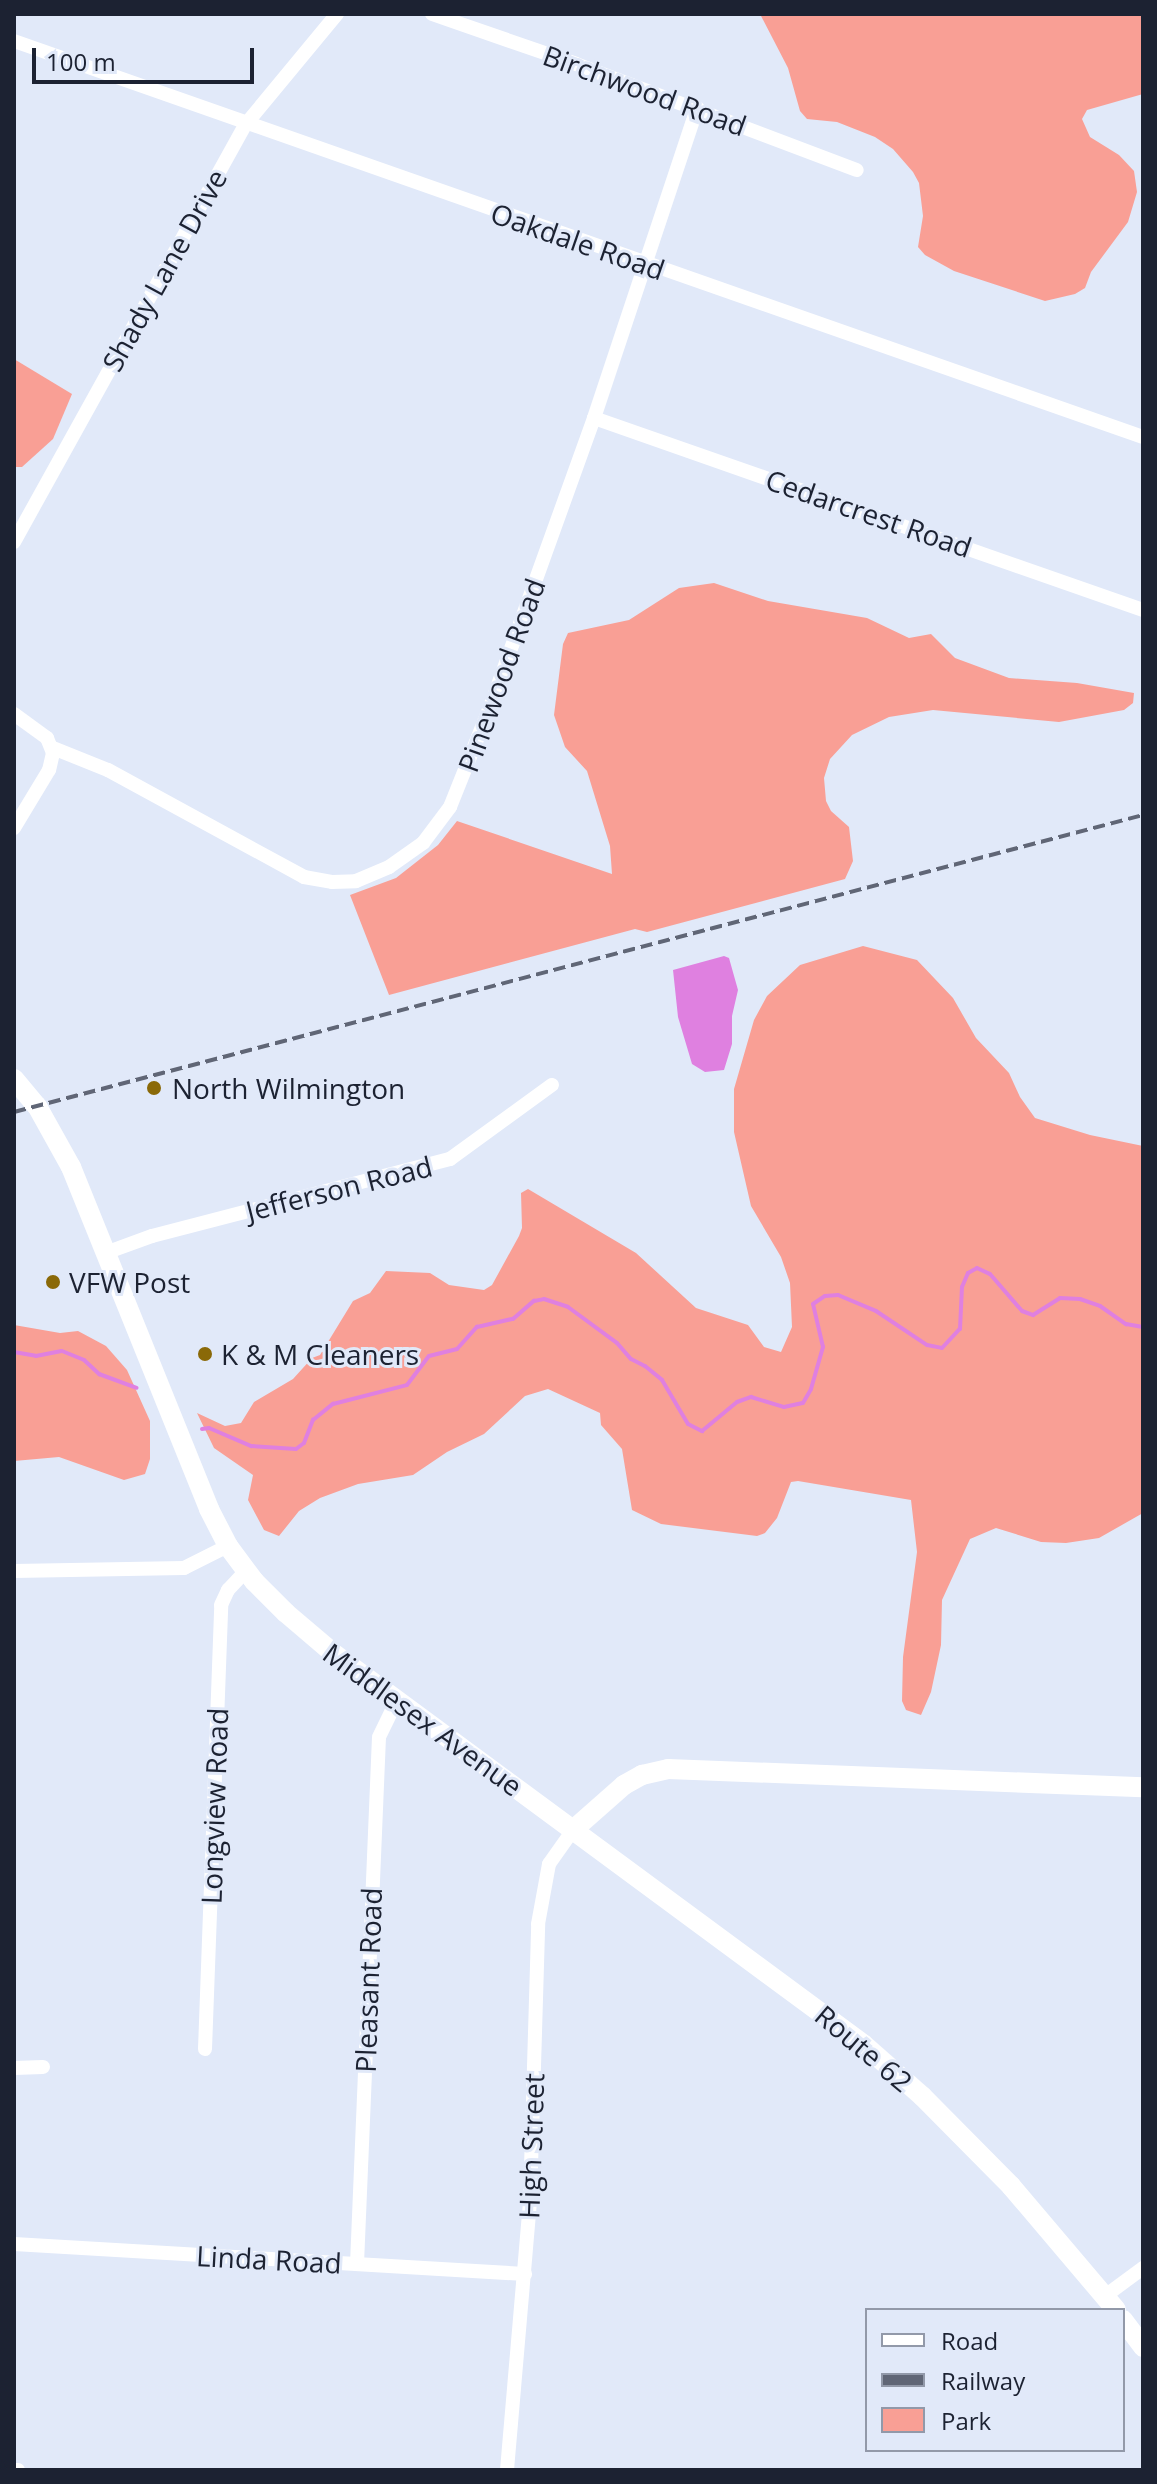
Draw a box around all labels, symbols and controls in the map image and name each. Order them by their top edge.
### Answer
scale bar [36,32,258,82]
street label: Birchwood Road [539,38,751,142]
text: 100 m [46,45,116,78]
street label: Shady Lane Drive [95,163,233,377]
street label: Oakdale Road [487,196,669,286]
street label: Cedarcrest Road [762,462,976,564]
street label: Pinewood Road [450,574,552,776]
place label: North Wilmington [172,1071,405,1105]
marker: North Wilmington [143,1077,165,1099]
street label: Jefferson Road [242,1149,436,1227]
place label: VFW Post [69,1265,190,1299]
marker: VFW Post [44,1273,62,1291]
place label: K & M Cleaners [221,1337,419,1371]
marker: K & M Cleaners [196,1345,214,1363]
street label: Middlesex Avenue [317,1636,529,1802]
street label: Longview Road [194,1707,234,1905]
street label: Pleasant Road [348,1887,388,2073]
street label: Route 62 [809,1998,919,2098]
street label: High Street [512,2073,550,2219]
street label: Linda Road [195,2238,343,2280]
legend [865,2308,1125,2452]
text: Road [941,2324,998,2357]
text: Railway [941,2364,1025,2397]
text: Park [941,2404,991,2437]

